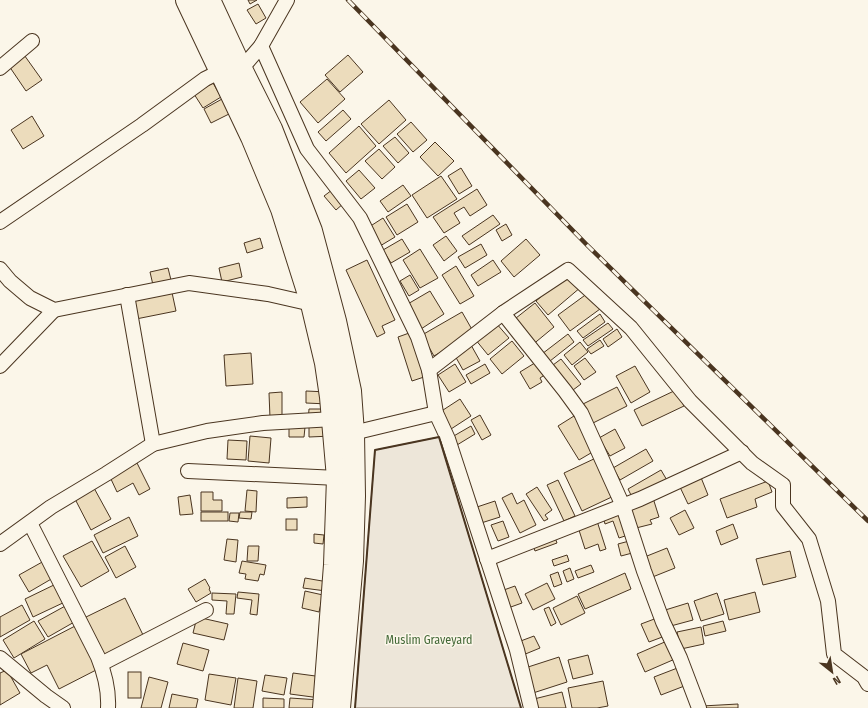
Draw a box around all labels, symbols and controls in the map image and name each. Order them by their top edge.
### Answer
park label: Muslim Graveyard [385,633,473,647]
north arrow [812,652,852,692]
text: N [831,673,843,688]

